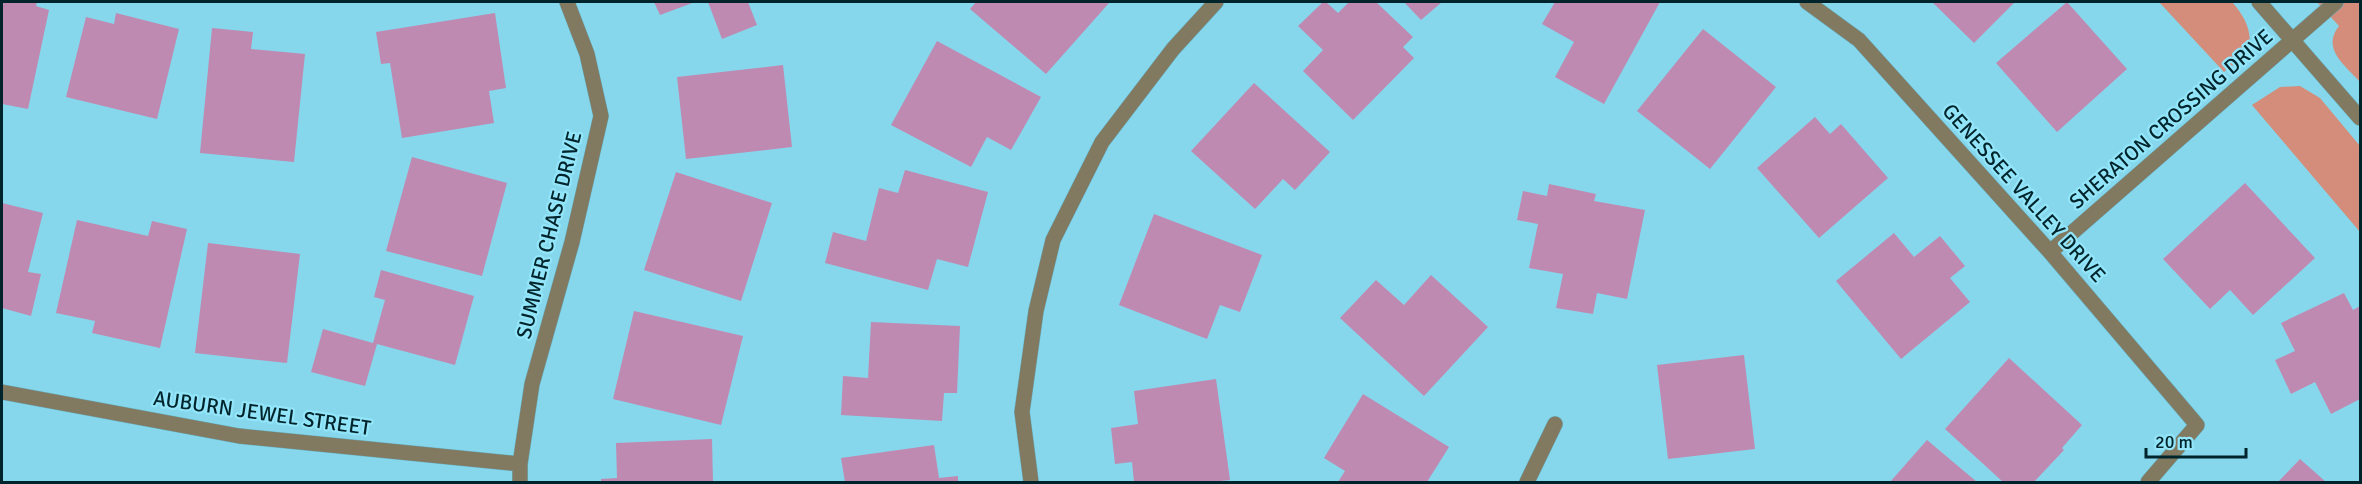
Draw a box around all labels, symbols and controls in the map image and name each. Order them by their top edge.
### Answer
street label: SHERATON CROSSING DRIVE [2064,23,2278,215]
street label: GENESSEE VALLEY DRIVE [1937,98,2111,288]
street label: SUMMER CHASE DRIVE [511,129,587,341]
street label: AUBURN JEWEL STREET [152,385,373,441]
scale bar [2146,421,2246,459]
text: 20 m [2155,431,2193,453]

